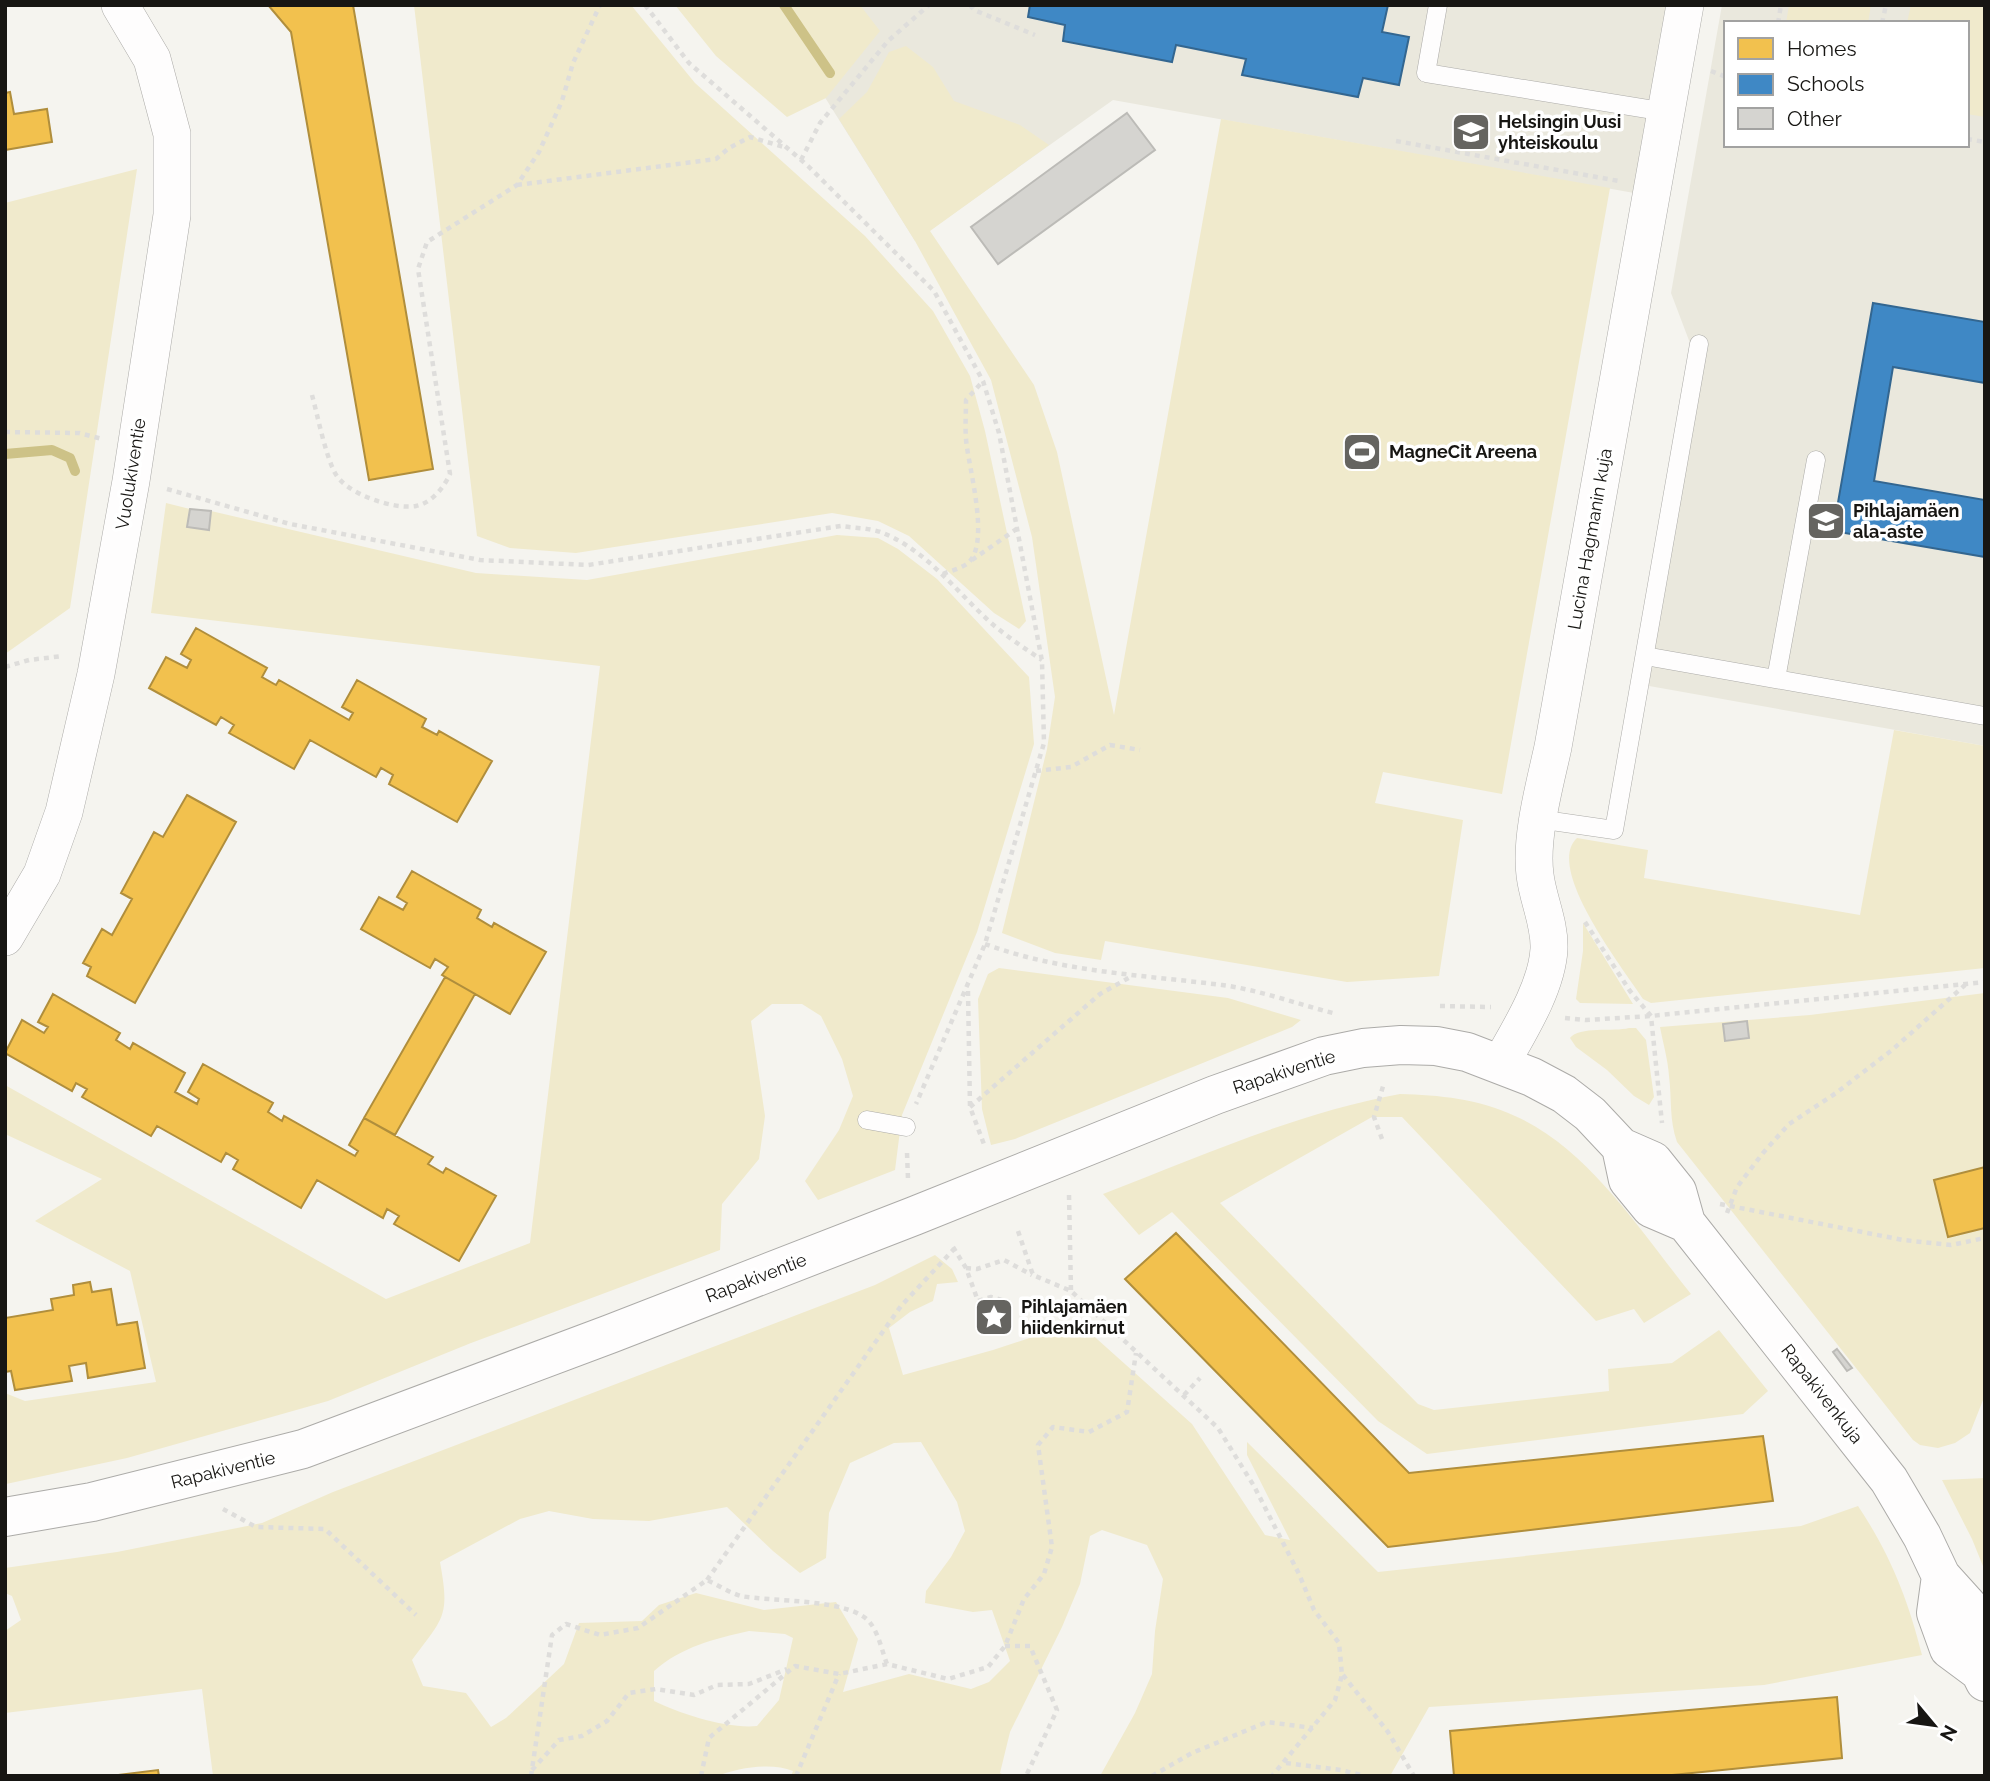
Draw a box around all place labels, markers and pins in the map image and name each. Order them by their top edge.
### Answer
school or university icon: Helsingin Uusi yhteiskoulu [1450,111,1492,153]
place label: Helsingin Uusi yhteiskoulu [1498,111,1621,153]
sports icon: MagneCit Areena [1341,431,1383,473]
place label: MagneCit Areena [1389,441,1537,462]
school or university icon: Pihlajamäen ala-aste [1805,500,1847,542]
place label: Pihlajamäen ala-aste [1853,500,1960,542]
place icon: Pihlajamäen hiidenkirnut [973,1296,1015,1338]
place label: Pihlajamäen hiidenkirnut [1021,1296,1128,1338]

